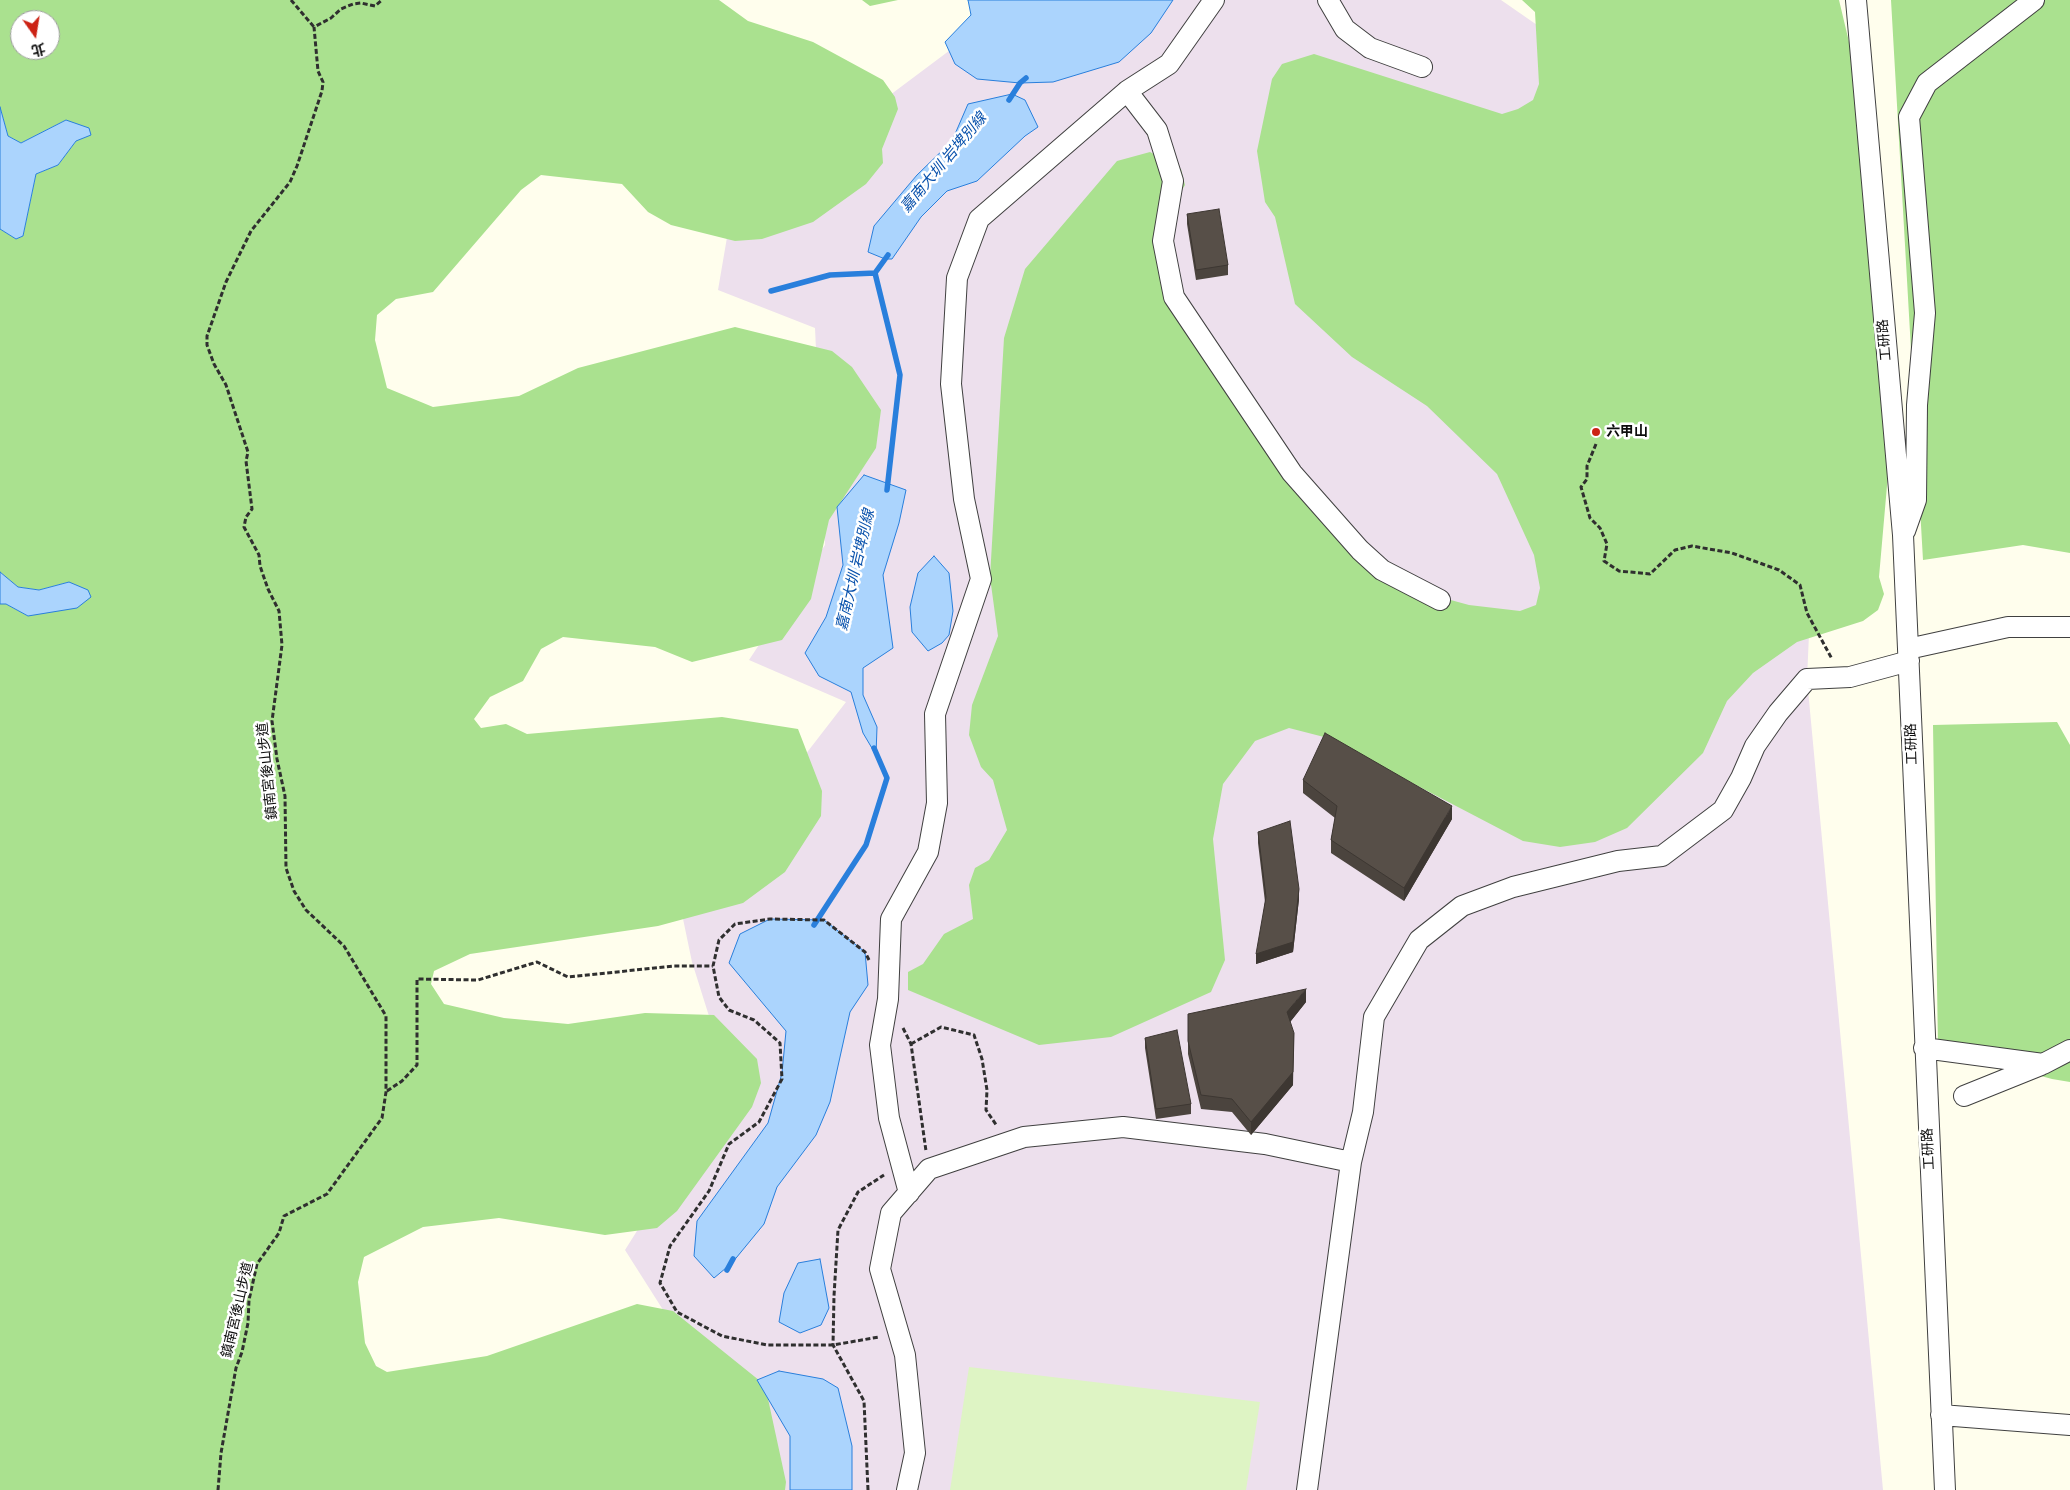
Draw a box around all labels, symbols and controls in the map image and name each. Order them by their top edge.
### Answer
north arrow [10,10,60,60]
text: 北 [30,40,47,58]
water label: 嘉南大圳 岩埤別線 [897,110,991,216]
street label: 工研路 [1875,318,1895,362]
place label: 六甲山 [1606,424,1648,440]
marker: 六甲山 [1590,426,1602,438]
water label: 嘉南大圳 岩埤別線 [833,508,879,632]
street label: 鎮南宮後山步道 [255,721,281,821]
street label: 工研路 [1903,723,1921,765]
street label: 工研路 [1920,1128,1938,1170]
street label: 鎮南宮後山步道 [219,1260,257,1360]

